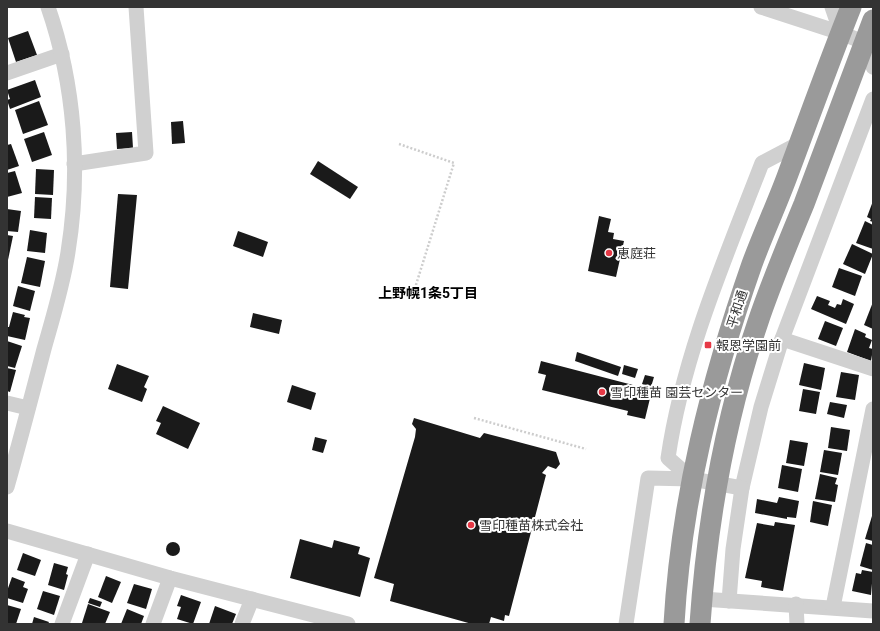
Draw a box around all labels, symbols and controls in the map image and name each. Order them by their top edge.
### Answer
place label: 恵庭荘 [617,246,656,261]
marker: 恵庭荘 [604,248,614,258]
district label: 上野幌1条5丁目 [378,285,478,301]
street label: 平和通 [724,288,750,330]
place label: 報恩学園前 [716,338,781,353]
marker: 報恩学園前 [703,340,713,350]
place label: 雪印種苗 園芸センター [610,385,743,400]
marker: 雪印種苗 園芸センター [597,387,607,397]
place label: 雪印種苗株式会社 [479,518,583,533]
marker: 雪印種苗株式会社 [466,520,476,530]

